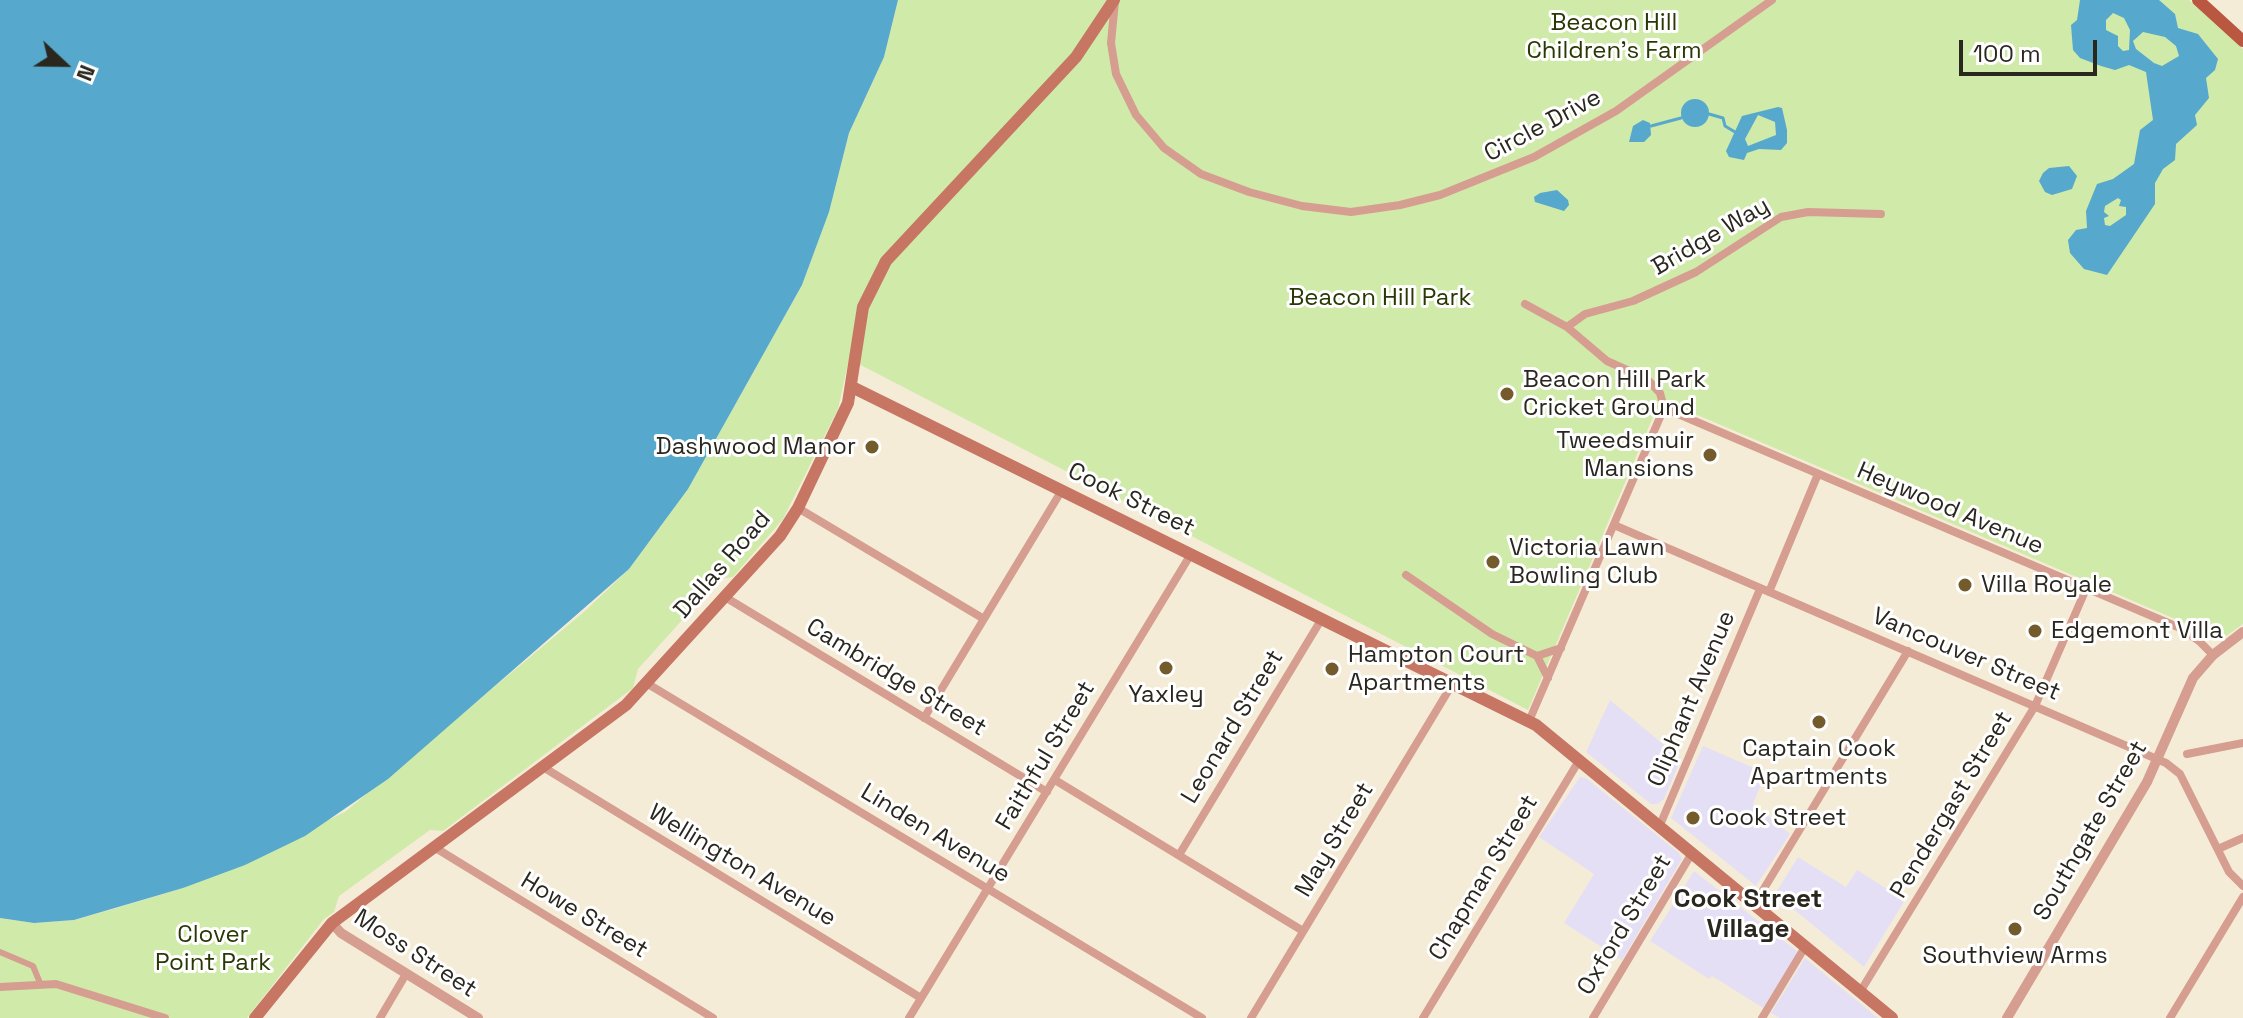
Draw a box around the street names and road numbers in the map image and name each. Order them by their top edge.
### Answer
street label: Circle Drive [1480,83,1606,169]
street label: Bridge Way [1647,192,1775,282]
street label: Cook Street [1063,457,1199,543]
street label: Heywood Avenue [1852,457,2048,561]
street label: Dallas Road [669,505,777,625]
street label: Vancouver Street [1868,602,2064,708]
street label: Oliphant Avenue [1642,607,1742,791]
street label: Cambridge Street [801,613,991,743]
street label: Leonard Street [1176,645,1290,809]
street label: Faithful Street [990,676,1102,836]
street label: Pendergast Street [1885,706,2019,904]
street label: Southgate Street [2028,736,2154,926]
street label: Linden Avenue [855,778,1015,890]
street label: May Street [1290,778,1380,902]
street label: Chapman Street [1423,790,1545,966]
street label: Wellington Avenue [643,799,841,933]
street label: Oxford Street [1572,850,1678,1000]
street label: Howe Street [515,867,653,965]
street label: Moss Street [348,904,482,1004]

